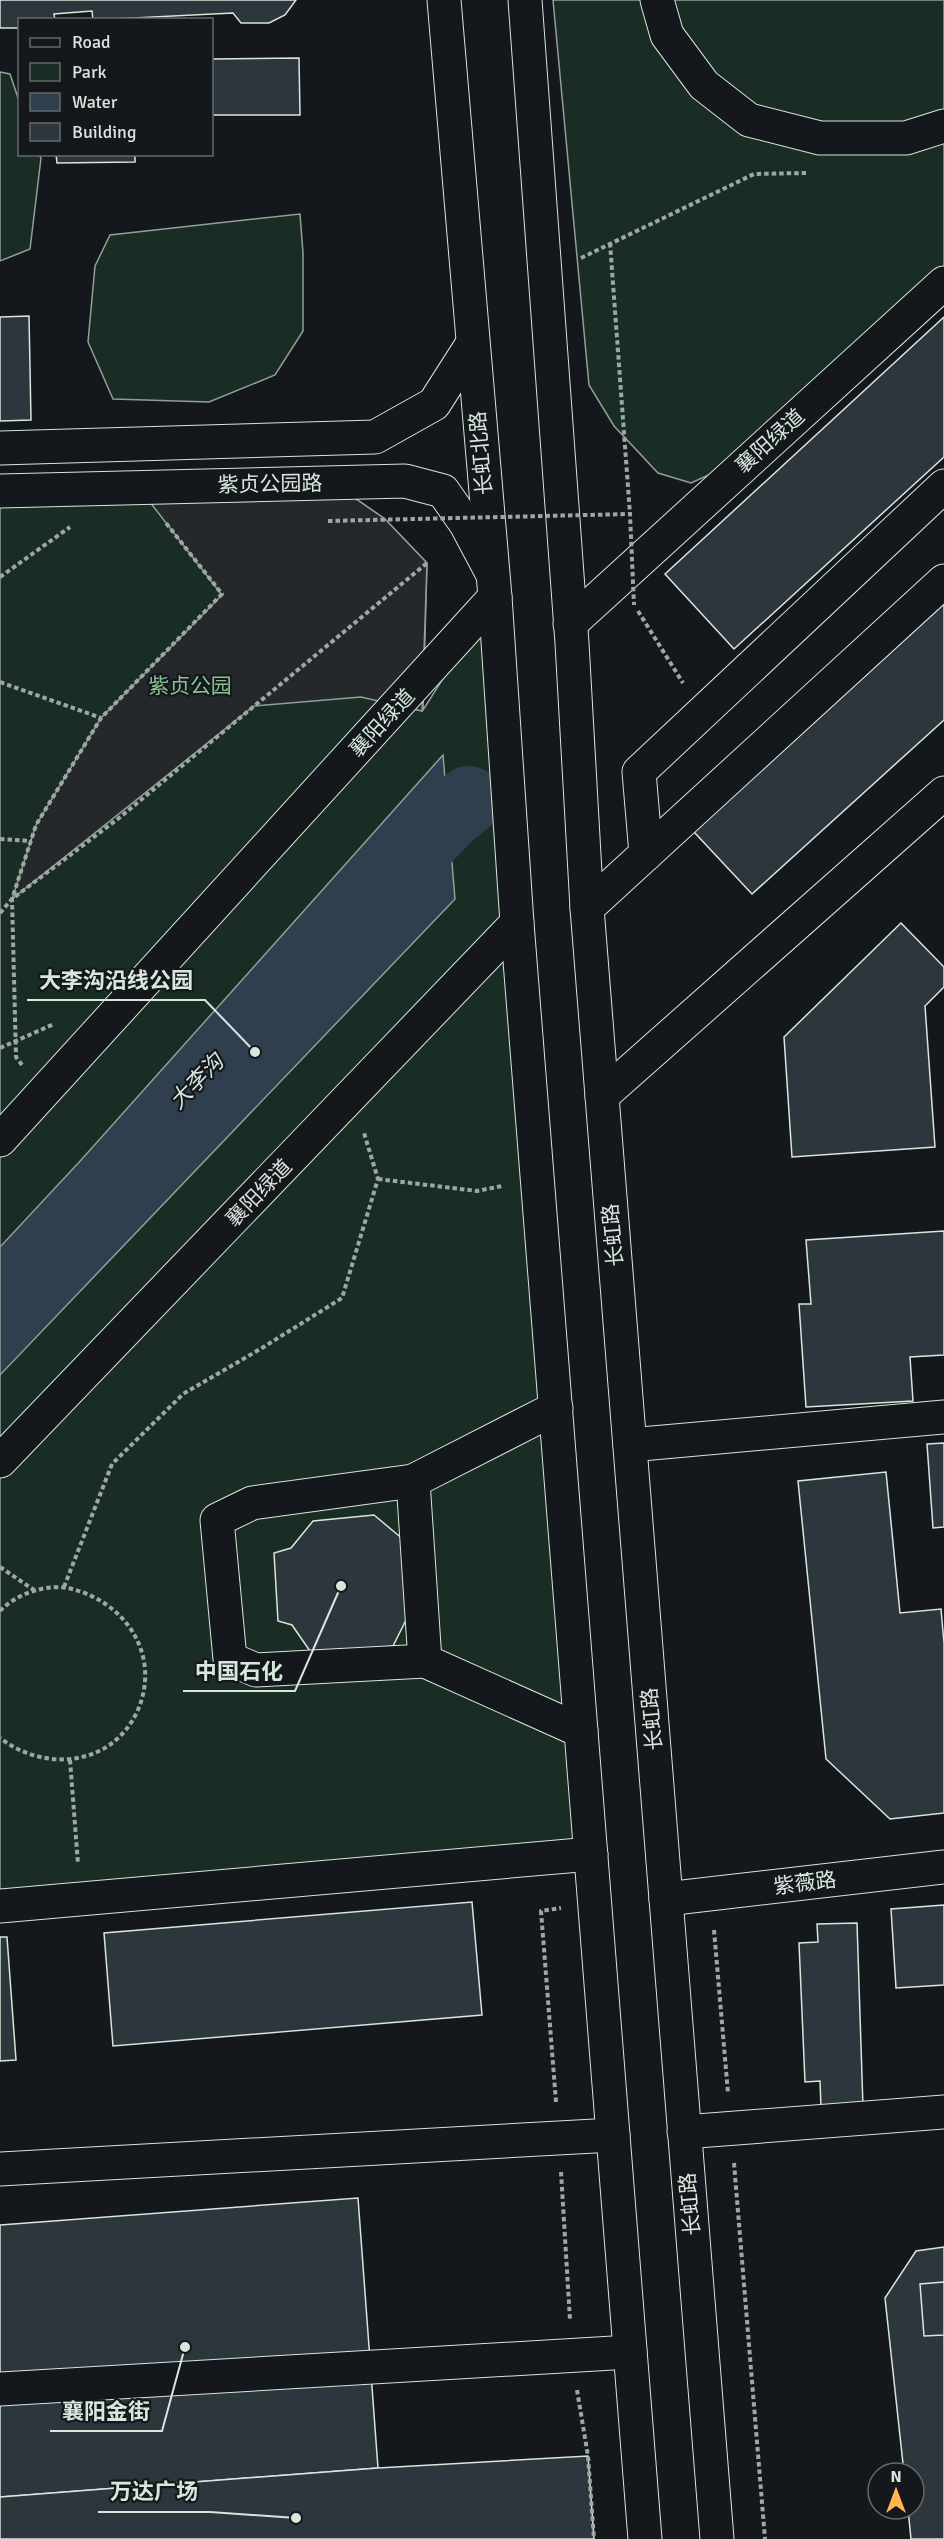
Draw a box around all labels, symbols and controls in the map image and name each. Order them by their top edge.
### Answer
legend [18,18,213,156]
text: Road [72,31,111,53]
text: Park [72,61,107,83]
text: Water [72,91,118,113]
text: Building [72,121,136,143]
street label: 襄阳绿道 [730,403,810,479]
street label: 长虹北路 [464,410,498,496]
street label: 紫贞公园路 [217,470,323,498]
park label: 紫贞公园 [148,673,232,699]
street label: 襄阳绿道 [344,683,420,763]
callout: 大李沟沿线公园 [27,960,205,1000]
text: 大李沟沿线公园 [39,967,193,994]
water label: 大李沟 [164,1047,230,1114]
street label: 襄阳绿道 [220,1154,298,1232]
street label: 长虹路 [597,1202,629,1268]
callout: 中国石化 [183,1651,295,1691]
text: 中国石化 [195,1658,283,1685]
street label: 长虹路 [636,1686,668,1752]
street label: 紫薇路 [772,1866,838,1900]
street label: 长虹路 [674,2171,706,2237]
callout: 襄阳金街 [50,2391,162,2431]
text: 襄阳金街 [62,2398,150,2425]
north arrow [866,2461,926,2521]
text: N [890,2467,902,2487]
callout: 万达广场 [98,2472,210,2512]
text: 万达广场 [110,2478,198,2505]

